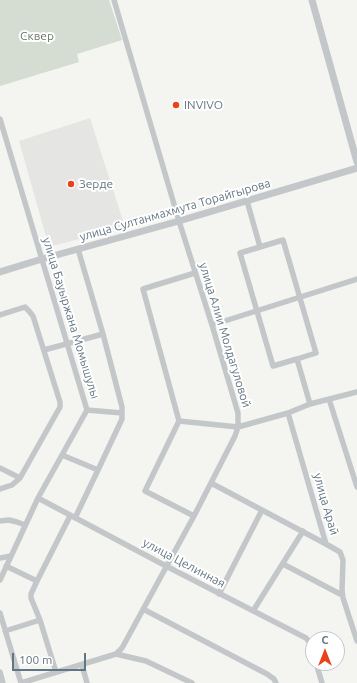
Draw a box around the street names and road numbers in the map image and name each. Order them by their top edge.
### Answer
street label: улица Султанмахмута Торайгырова [78,176,272,244]
street label: улица Бауыржана Момышулы [40,236,102,400]
street label: улица Алии Молдагуловой [196,261,254,409]
street label: улица Арай [310,471,342,537]
street label: улица Целинная [140,535,228,591]

